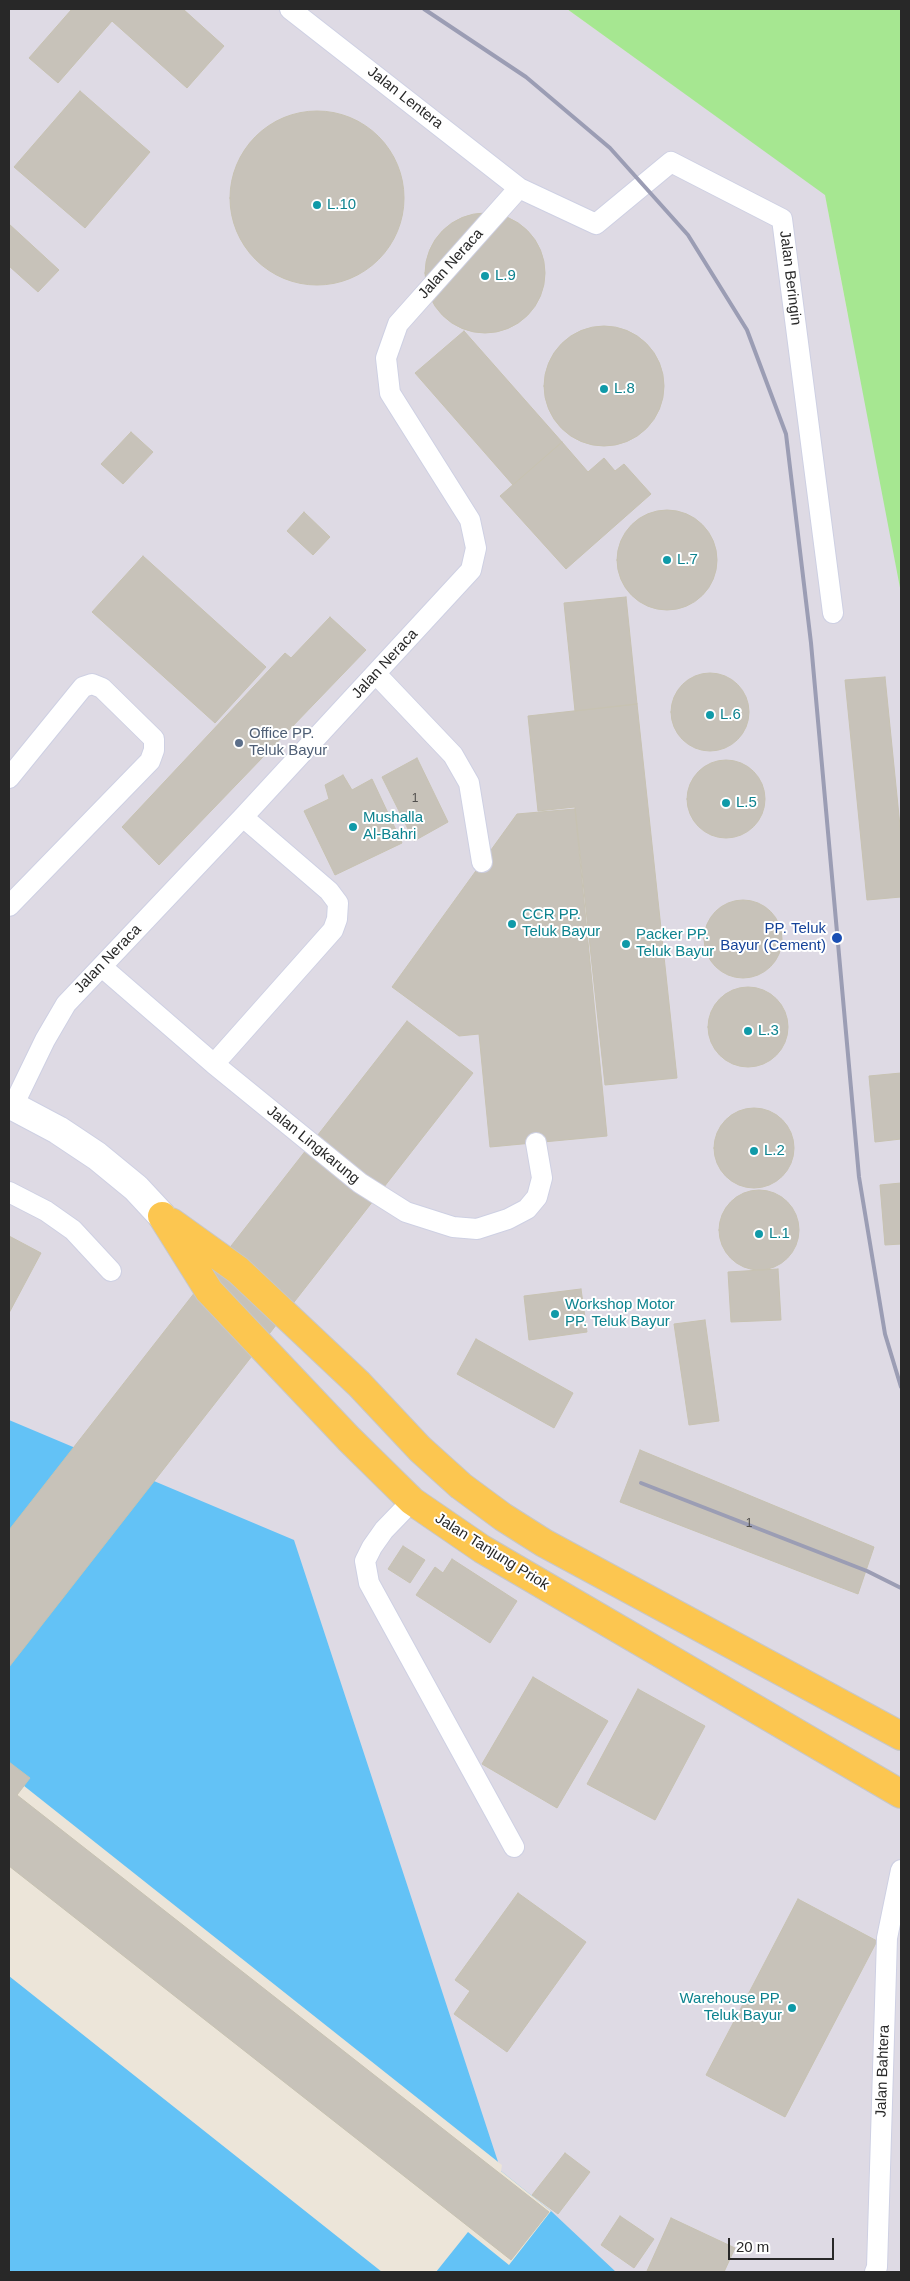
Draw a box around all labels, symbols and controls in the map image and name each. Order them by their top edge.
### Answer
street label: Jalan Lentera [364,63,446,133]
place label: L.10 [327,196,356,214]
marker: L.10 [311,199,323,211]
street label: Jalan Neraca [415,225,487,303]
street label: Jalan Beringin [775,230,805,326]
place label: L.9 [495,267,516,285]
marker: L.9 [479,270,491,282]
place label: L.8 [614,380,635,398]
marker: L.8 [598,383,610,395]
place label: L.7 [677,551,698,569]
marker: L.7 [661,554,673,566]
street label: Jalan Neraca [348,626,422,702]
place label: L.6 [720,706,741,724]
marker: L.6 [704,709,716,721]
place label: Office PP. Teluk Bayur [249,725,327,760]
marker: Office PP. Teluk Bayur [233,737,245,749]
house number: 1 [412,792,418,806]
place label: L.5 [736,794,757,812]
marker: L.5 [720,797,732,809]
place label: Mushalla Al-Bahri [363,809,423,844]
marker: Mushalla Al-Bahri [347,821,359,833]
place label: CCR PP. Teluk Bayur [522,906,600,941]
marker: CCR PP. Teluk Bayur [506,918,518,930]
place label: PP. Teluk Bayur (Cement) [720,920,826,955]
street label: Jalan Neraca [71,921,145,997]
place label: Packer PP. Teluk Bayur [636,926,714,961]
marker: PP. Teluk Bayur (Cement) [830,931,844,945]
marker: Packer PP. Teluk Bayur [620,938,632,950]
place label: L.3 [758,1022,779,1040]
marker: L.3 [742,1025,754,1037]
street label: Jalan Lingkarung [263,1102,363,1188]
place label: L.2 [764,1142,785,1160]
marker: L.2 [748,1145,760,1157]
place label: L.1 [769,1225,790,1243]
marker: L.1 [753,1228,765,1240]
place label: Workshop Motor PP. Teluk Bayur [565,1296,675,1331]
marker: Workshop Motor PP. Teluk Bayur [549,1308,561,1320]
street label: Jalan Tanjung Priok [432,1510,552,1594]
house number: 1 [746,1517,752,1531]
place label: Warehouse PP. Teluk Bayur [679,1990,782,2025]
marker: Warehouse PP. Teluk Bayur [786,2002,798,2014]
street label: Jalan Bahtera [872,2024,894,2118]
scale bar [730,2228,836,2260]
text: 20 m [736,2238,769,2255]

